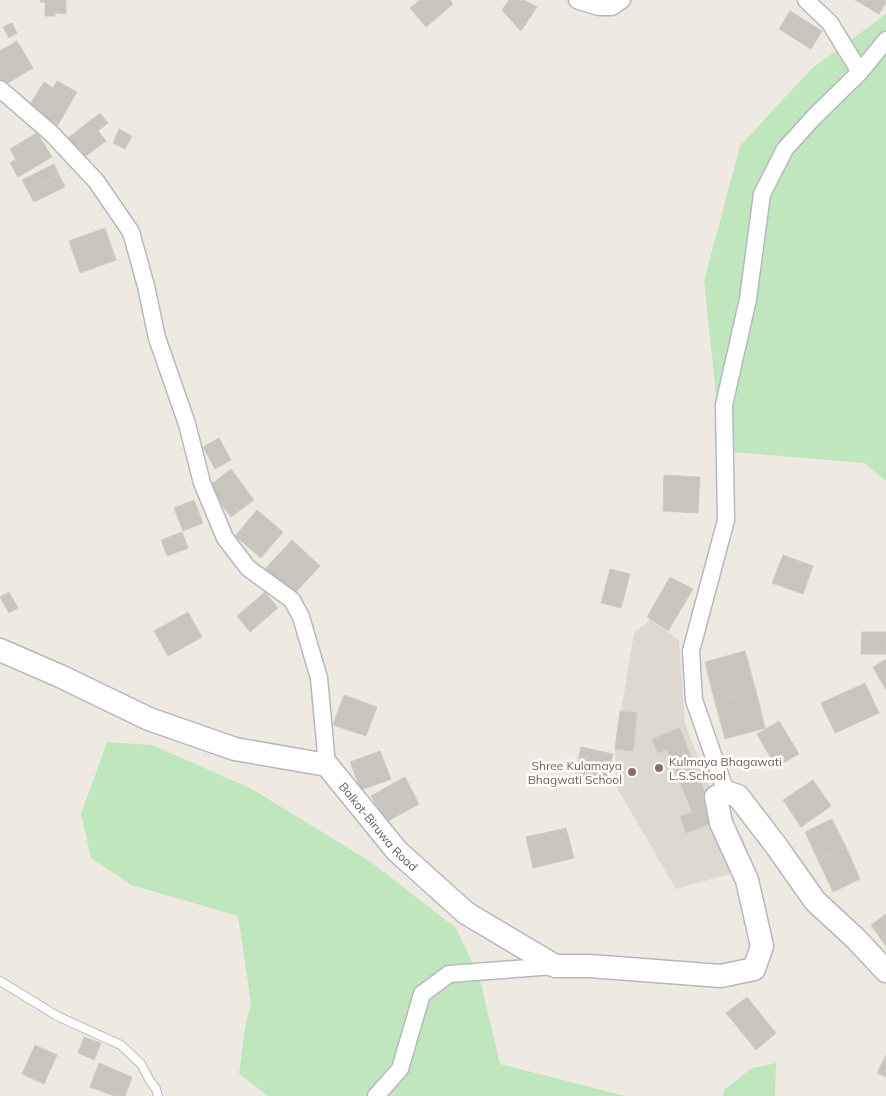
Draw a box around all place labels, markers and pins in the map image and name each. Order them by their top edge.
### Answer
place label: Kulmaya Bhagawati L.S.School [669,754,782,783]
place label: Shree Kulamaya Bhagwati School [528,758,622,787]
marker: Kulmaya Bhagawati L.S.School [653,762,665,774]
marker: Shree Kulamaya Bhagwati School [626,766,638,778]

